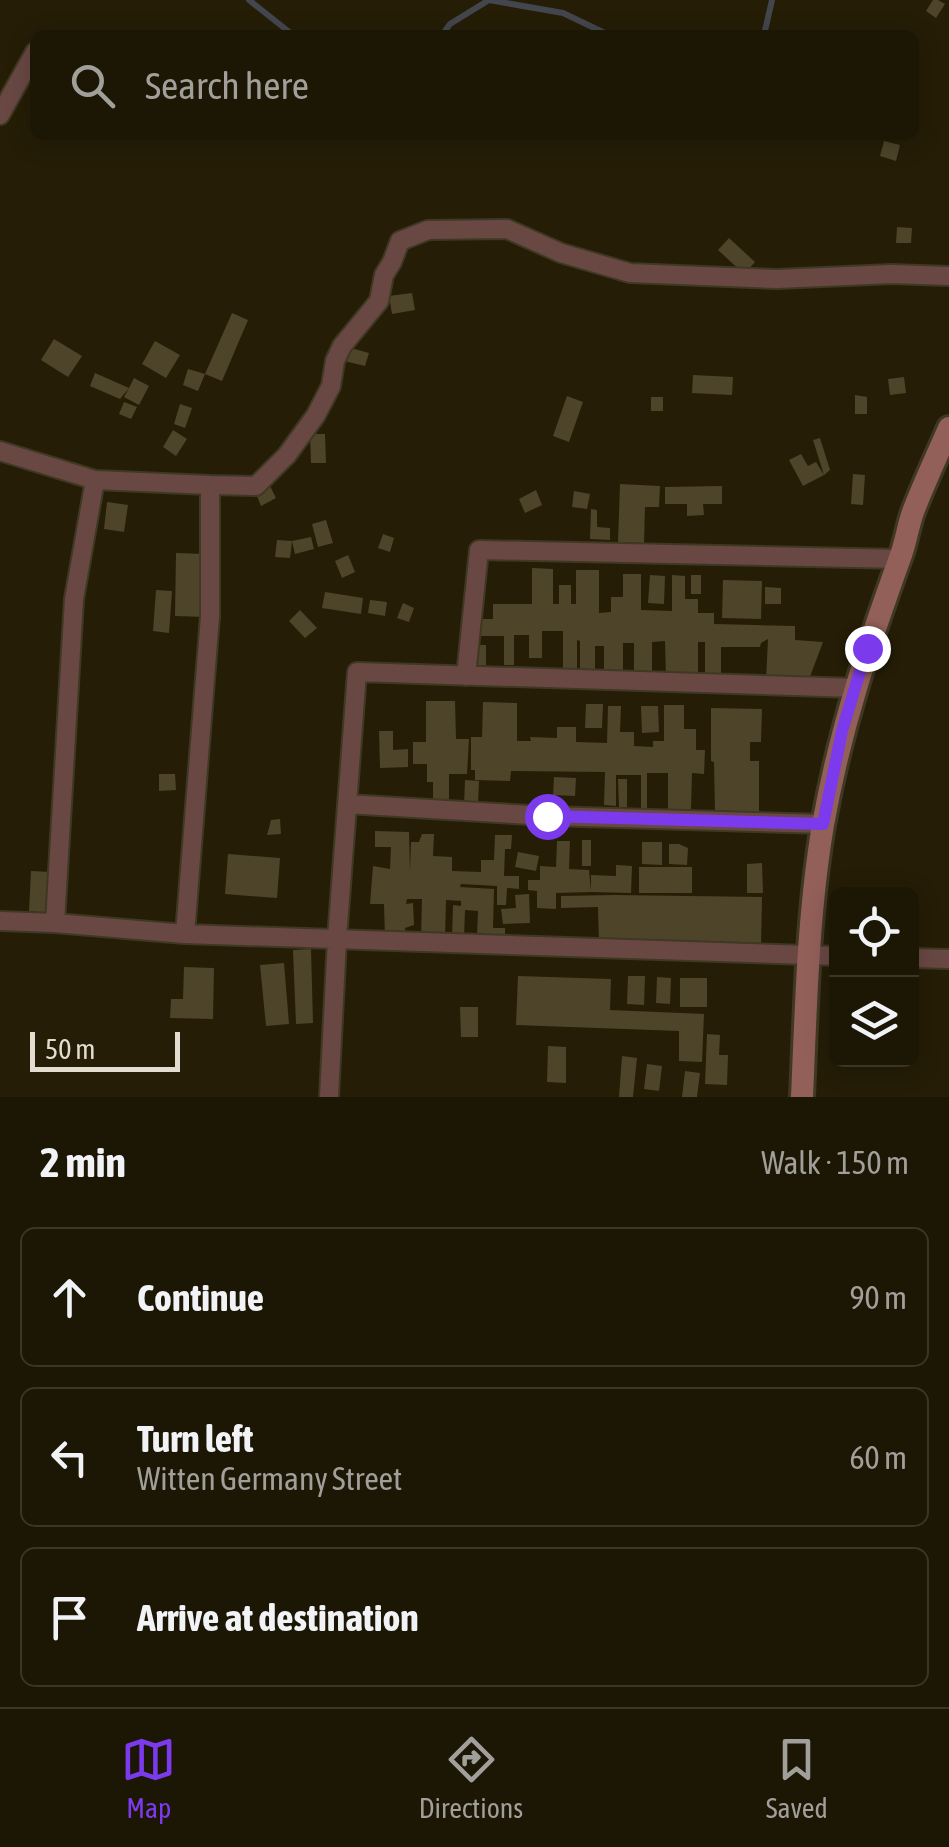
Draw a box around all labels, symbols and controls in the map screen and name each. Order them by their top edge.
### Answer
search box [30,30,919,140]
icon: search [65,58,120,113]
text: Search here [145,64,309,107]
route end [845,626,891,672]
route start [525,794,571,840]
map controls [829,887,919,1067]
button: locate [829,887,919,977]
button: layers [829,977,919,1067]
scale bar [30,1027,180,1072]
text: 50 m [45,1033,95,1065]
text: 2 min [40,1138,126,1186]
text: Walk · 150 m [761,1144,909,1181]
icon: ahead [42,1270,97,1325]
text: Continue [137,1276,264,1319]
text: 90 m [849,1279,907,1316]
text: Turn left [137,1417,253,1460]
icon: left [42,1430,97,1485]
text: 60 m [849,1439,907,1476]
text: Witten Germany Street [137,1460,402,1497]
icon: arrive [42,1590,97,1645]
text: Arrive at destination [137,1596,419,1639]
tab: Map [121,1732,176,1824]
tab: Directions [419,1732,523,1824]
tab: Saved [766,1732,828,1824]

